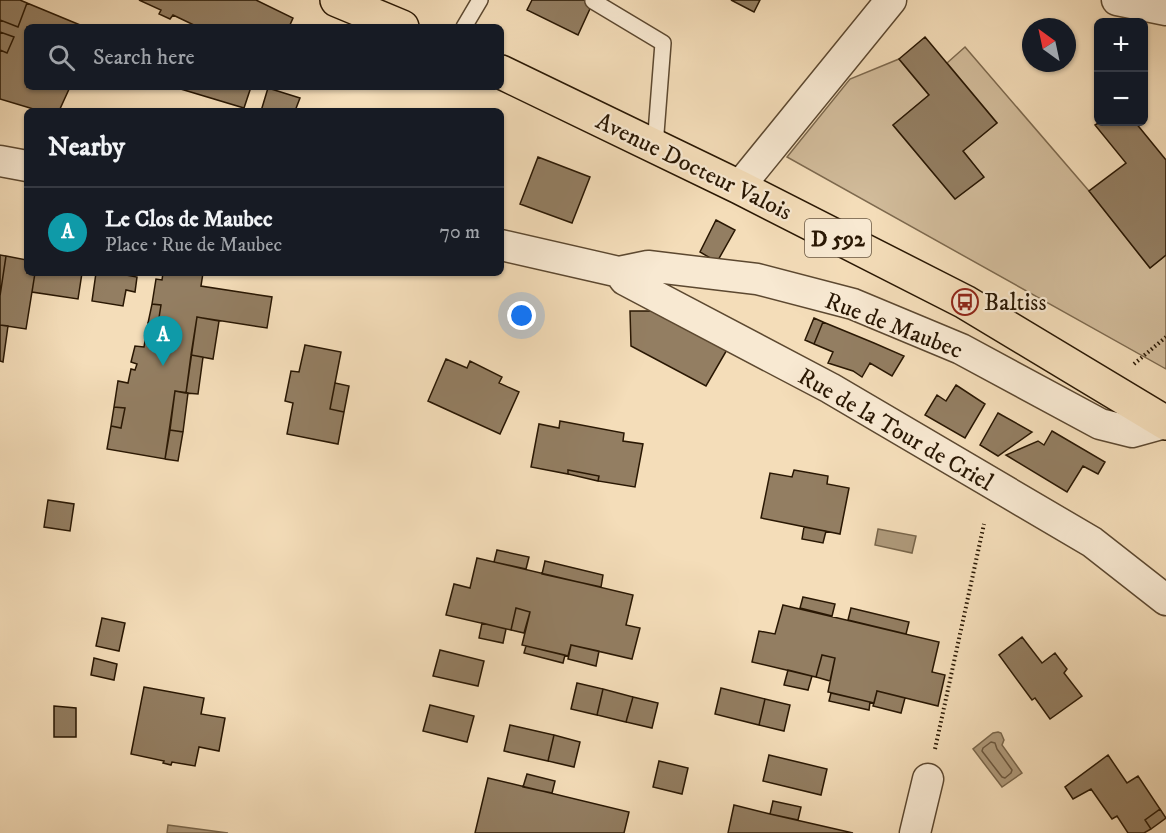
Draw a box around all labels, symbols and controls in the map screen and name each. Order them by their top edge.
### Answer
north arrow [1022,18,1076,72]
map controls [1094,18,1148,126]
button: + [1094,18,1148,72]
search box [24,24,504,90]
icon: search [45,41,78,74]
text: Search here [93,44,195,71]
button: − [1094,72,1148,126]
street label: Avenue Docteur Valois [591,106,796,227]
text: Nearby [48,131,125,164]
text: Le Clos de Maubec [105,206,272,233]
road number: D 592 [805,219,871,257]
text: A [61,220,74,245]
text: 70 m [439,220,480,245]
text: Place · Rue de Maubec [105,233,282,258]
street label: Rue de Maubec [821,286,967,366]
bus stop icon: Baltiss [950,287,980,317]
place label: Baltiss [984,288,1046,318]
your location [507,301,536,330]
pin: A [144,316,182,366]
street label: Rue de la Tour de Criel [793,362,999,498]

